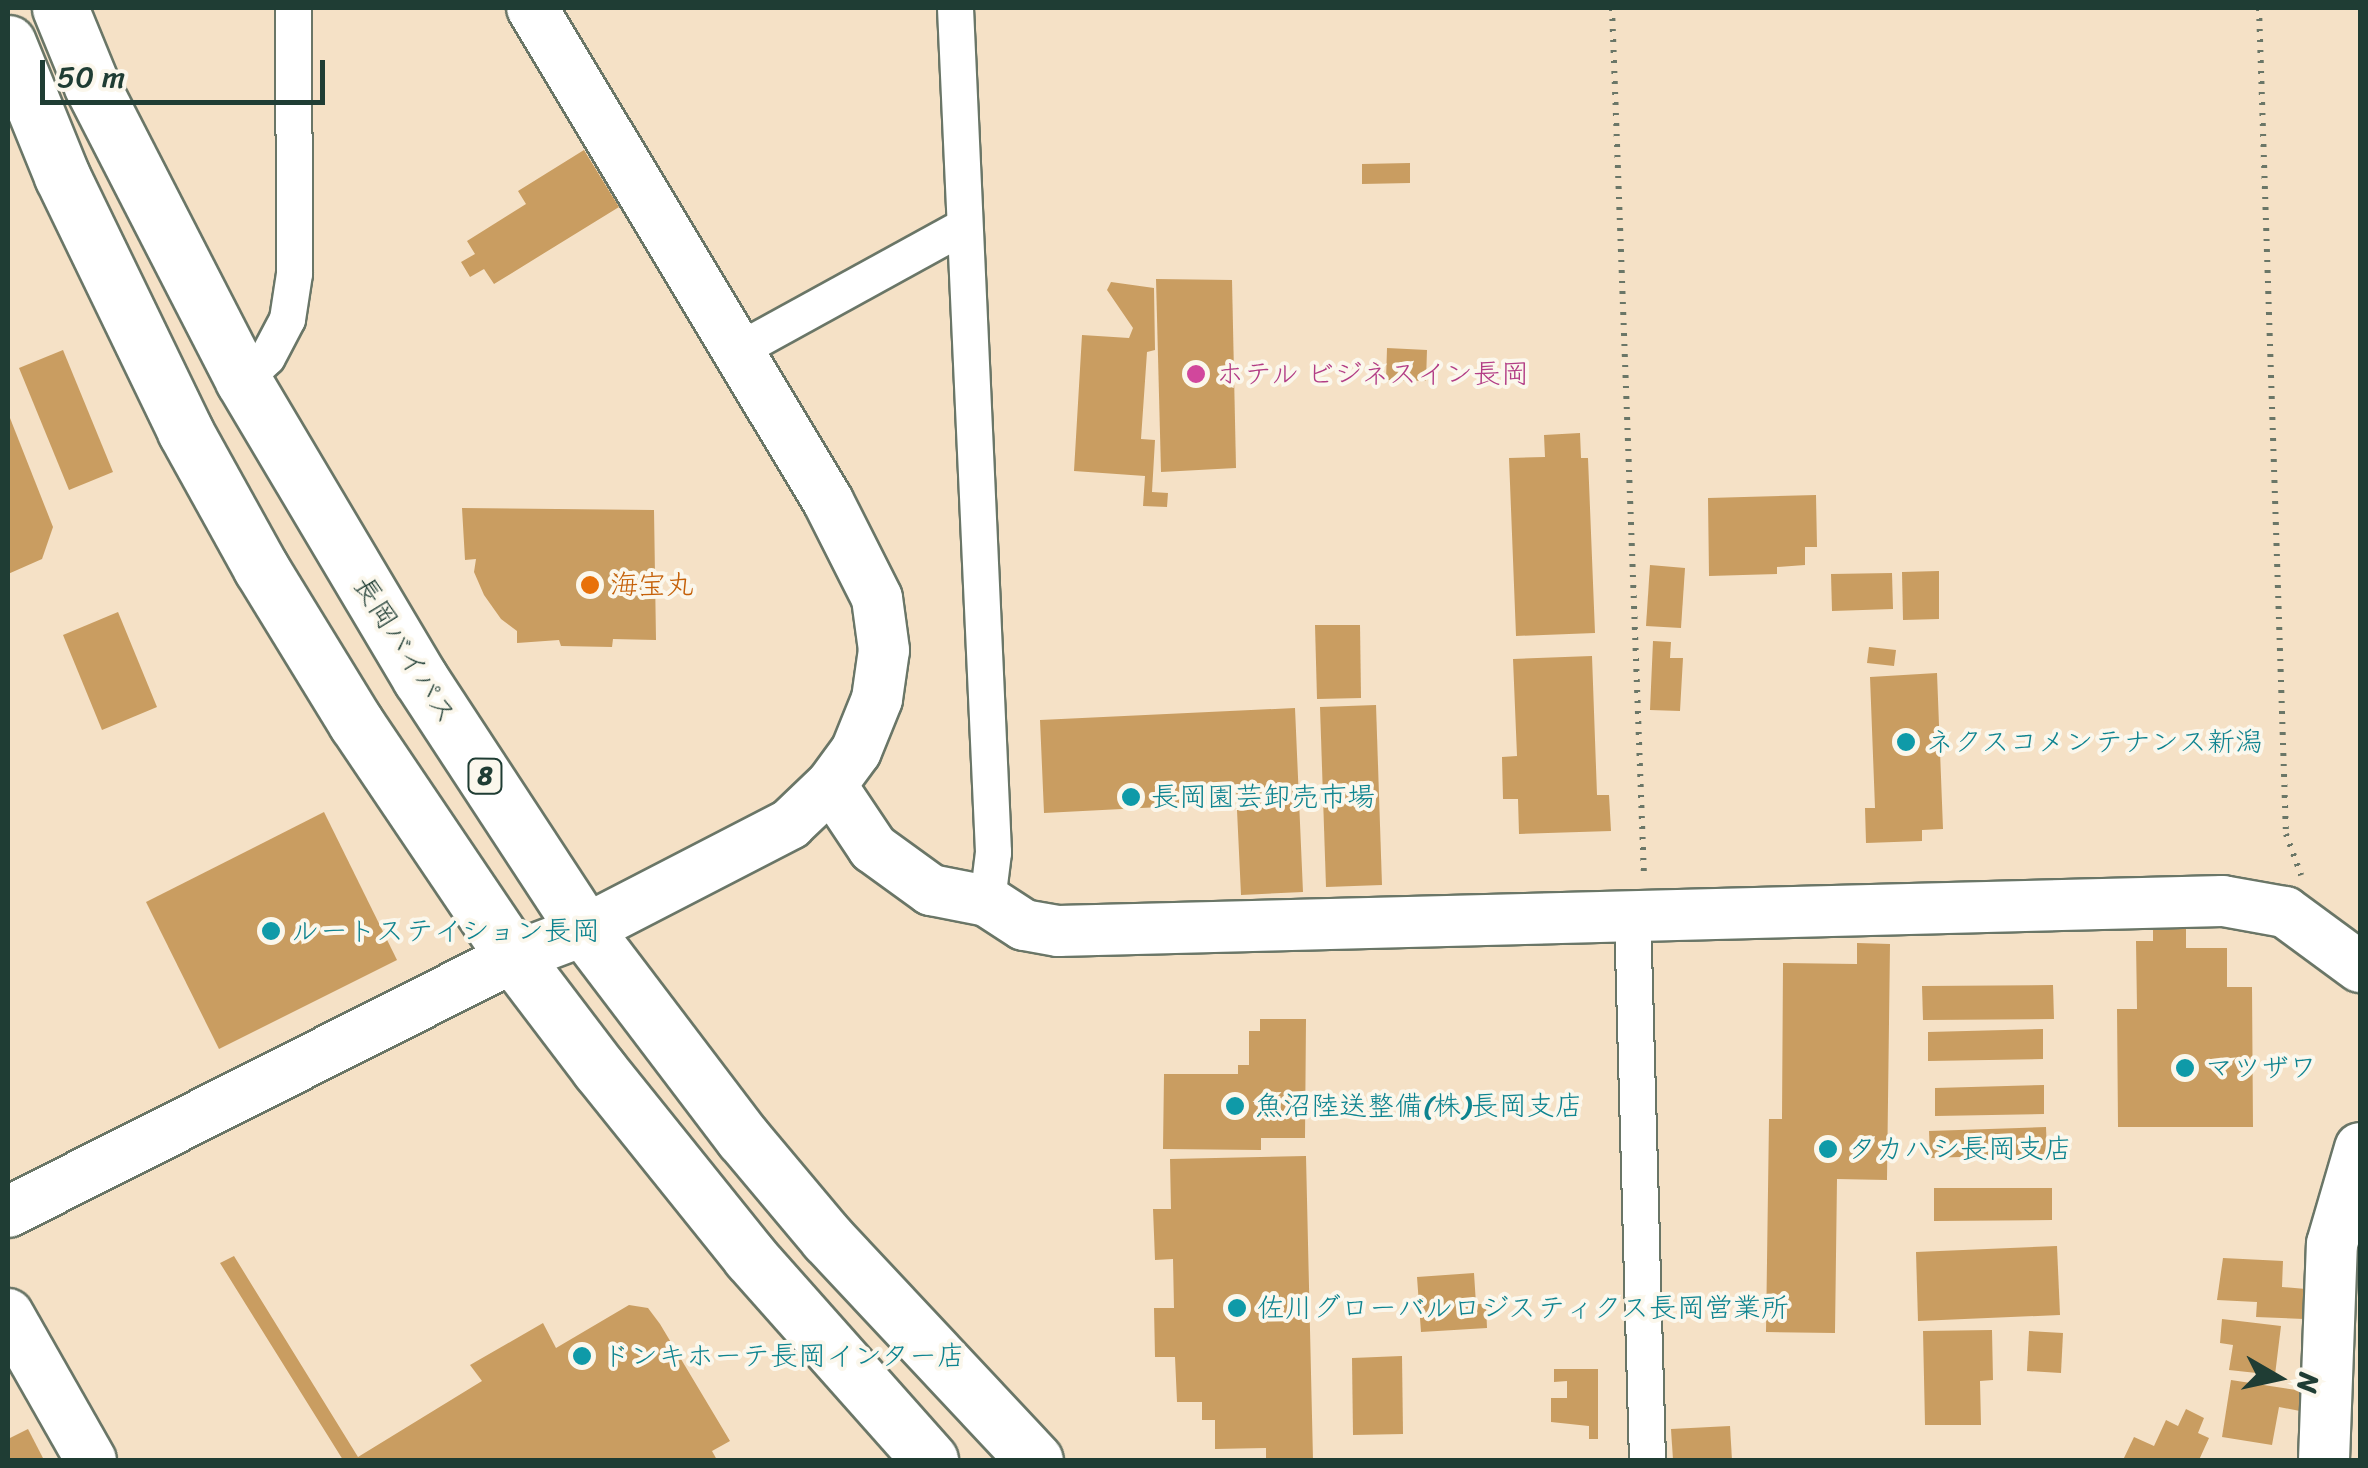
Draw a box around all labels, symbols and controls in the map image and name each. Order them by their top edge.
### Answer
scale bar [45,40,330,102]
text: 50 m [57,50,125,104]
place label: ホテル ビジネスイン長岡 [1216,357,1531,391]
marker: ホテル ビジネスイン長岡 [1185,363,1207,385]
place label: 海宝丸 [610,568,694,602]
street label: 長岡バイパス [346,570,464,730]
marker: 海宝丸 [579,574,601,596]
place label: ネクスコメンテナンス新潟 [1926,725,2262,759]
marker: ネクスコメンテナンス新潟 [1895,731,1917,753]
road number: 8 [465,756,505,796]
place label: 長岡園芸卸売市場 [1151,780,1375,814]
marker: 長岡園芸卸売市場 [1120,786,1142,808]
place label: ルートステイション長岡 [291,914,600,948]
marker: ルートステイション長岡 [260,920,282,942]
place label: マツザワ [2205,1051,2317,1085]
marker: マツザワ [2174,1057,2196,1079]
place label: 魚沼陸送整備(株)長岡支店 [1255,1089,1583,1123]
marker: 魚沼陸送整備(株)長岡支店 [1224,1095,1246,1117]
place label: タカハシ長岡支店 [1848,1132,2072,1166]
marker: タカハシ長岡支店 [1817,1138,1839,1160]
place label: 佐川グローバルロジスティクス長岡営業所 [1257,1291,1789,1325]
marker: 佐川グローバルロジスティクス長岡営業所 [1226,1297,1248,1319]
north arrow [2228,1328,2328,1428]
place label: ドンキホーテ長岡インター店 [602,1339,966,1373]
marker: ドンキホーテ長岡インター店 [571,1345,593,1367]
text: N [2282,1369,2334,1396]

